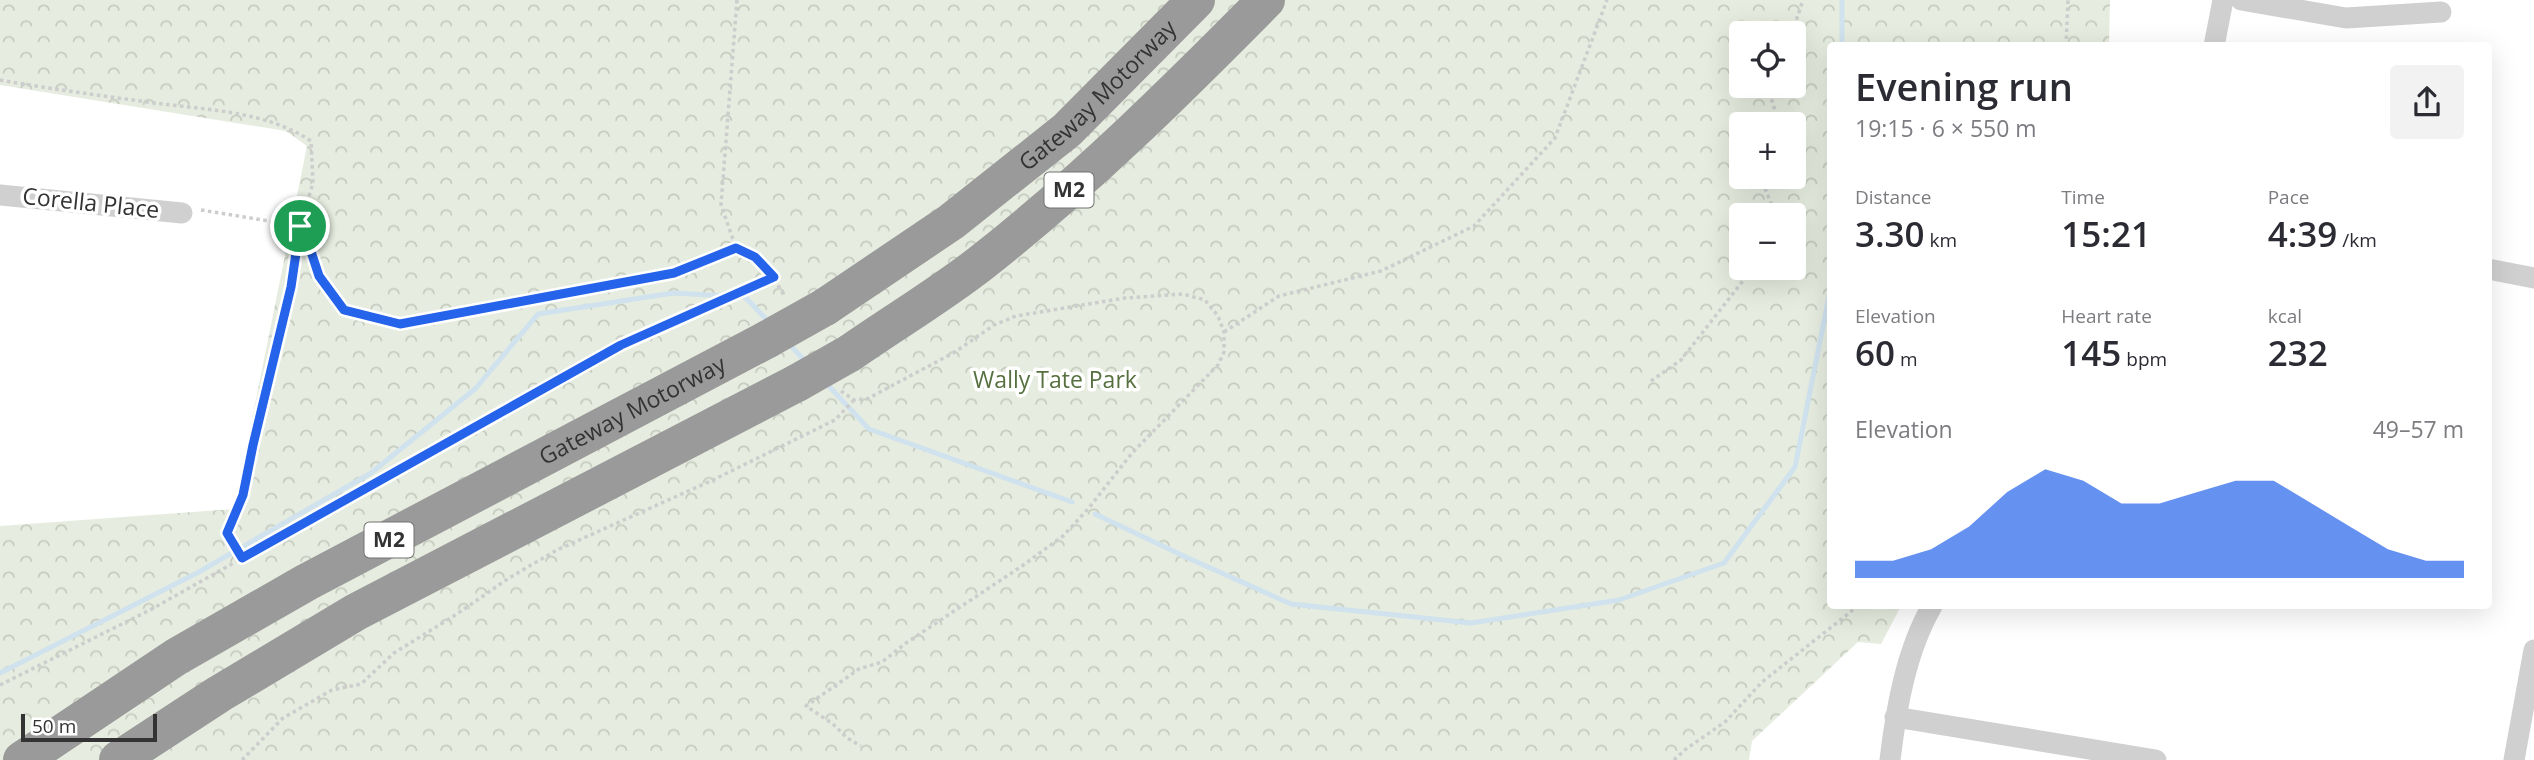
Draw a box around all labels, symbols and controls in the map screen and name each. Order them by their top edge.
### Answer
street label: Gateway Motorway [1011,12,1183,177]
map controls [1729,21,1806,280]
button: locate [1729,21,1806,98]
text: Evening run [1855,60,2073,112]
button: share [2390,65,2464,139]
button: + [1729,112,1806,189]
text: 19:15 · 6 × 550 m [1855,112,2037,144]
road number: M2 [1044,172,1094,208]
street label: Corella Place [21,179,161,225]
text: Distance [1855,184,1931,210]
text: Time [2061,184,2105,210]
text: Pace [2268,184,2309,210]
pin [270,196,330,256]
button: − [1729,203,1806,280]
icon: arrive [281,207,319,245]
text: 3.30 [1855,210,1925,257]
text: 15:21 [2061,210,2151,257]
text: 4:39 [2268,210,2337,257]
text: km [1925,227,1957,253]
text: /km [2337,227,2377,253]
text: Elevation [1855,303,1936,329]
text: Heart rate [2061,303,2152,329]
text: kcal [2268,303,2302,329]
text: 60 [1855,329,1895,376]
text: 145 [2061,329,2121,376]
text: 232 [2268,329,2328,376]
text: m [1895,346,1918,372]
text: bpm [2121,346,2167,372]
street label: Gateway Motorway [533,347,731,472]
park label: Wally Tate Park [973,363,1137,395]
text: Elevation [1855,413,1953,445]
text: 49–57 m [2373,413,2464,445]
road number: M2 [364,522,414,558]
scale bar [21,711,158,743]
text: 50 m [32,713,76,739]

